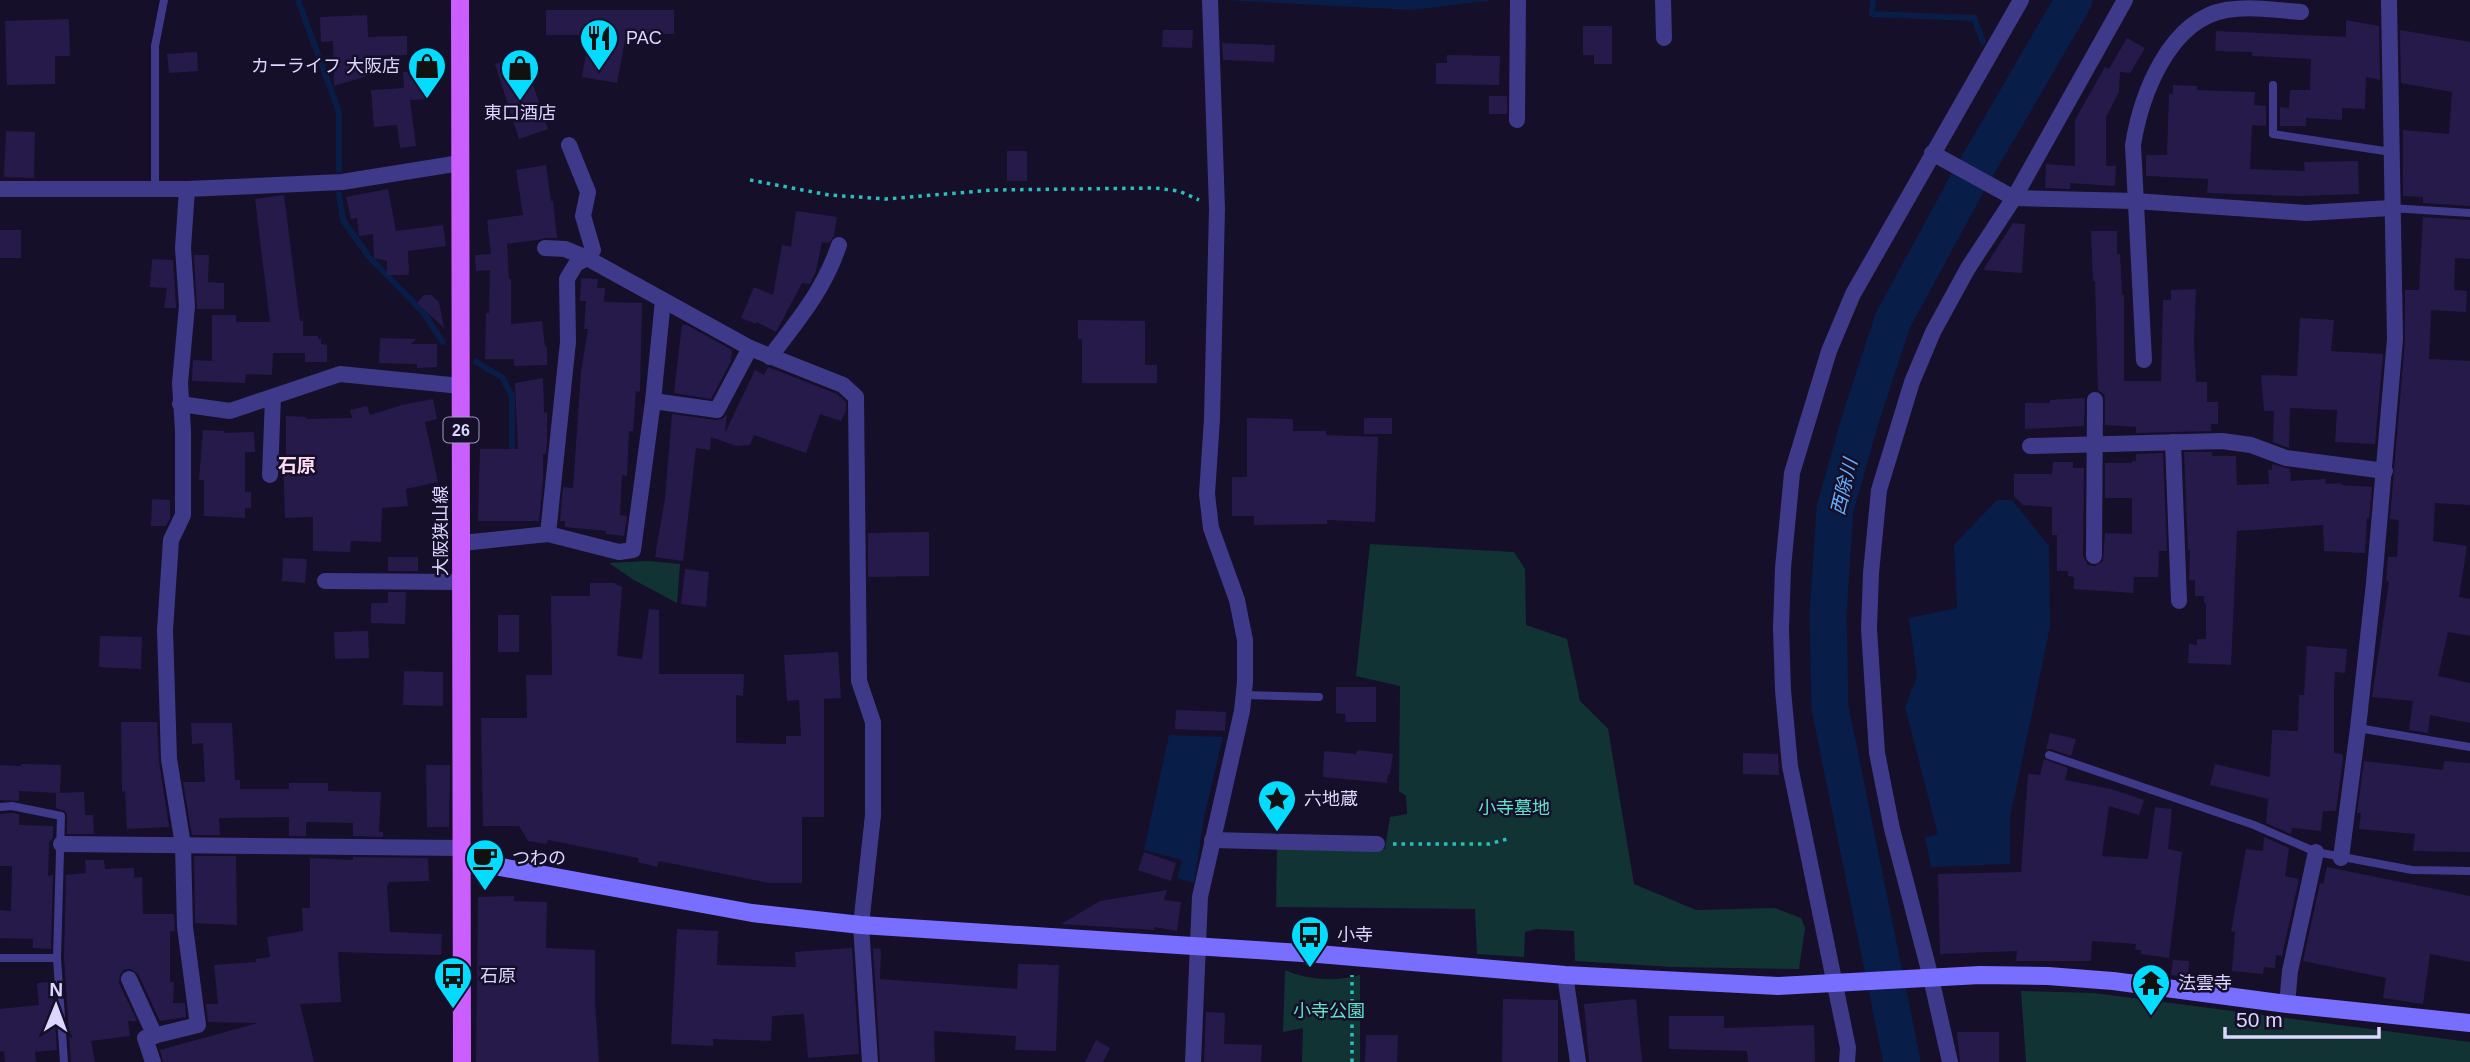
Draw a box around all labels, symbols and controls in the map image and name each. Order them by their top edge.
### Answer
restaurant icon: PAC [578,17,620,72]
place label: PAC [626,28,662,48]
shop icon: カーライフ 大阪店 [406,45,448,100]
shop icon: 東口酒店 [499,47,541,102]
place label: カーライフ 大阪店 [251,56,400,76]
place label: 東口酒店 [484,103,556,123]
road number: 26 [444,418,478,442]
district label: 石原 [278,455,316,476]
water label: 西除川 [1827,455,1862,517]
street label: 大阪狭山線 [431,486,451,576]
place icon: 六地蔵 [1256,778,1298,833]
place label: 六地蔵 [1304,789,1358,809]
park label: 小寺墓地 [1478,798,1550,818]
cafe icon: つわの [464,837,506,892]
place label: つわの [512,848,566,868]
bus stop icon: 小寺 [1289,914,1331,969]
place label: 小寺 [1337,925,1373,945]
bus stop icon: 石原 [432,955,474,1010]
temple icon: 法雲寺 [2130,962,2172,1017]
place label: 石原 [480,966,516,986]
north arrow [21,971,91,1041]
place label: 法雲寺 [2178,973,2232,993]
text: N [49,979,63,1000]
scale bar [2225,996,2379,1040]
park label: 小寺公園 [1293,1001,1365,1021]
text: 50 m [2236,1008,2283,1031]

